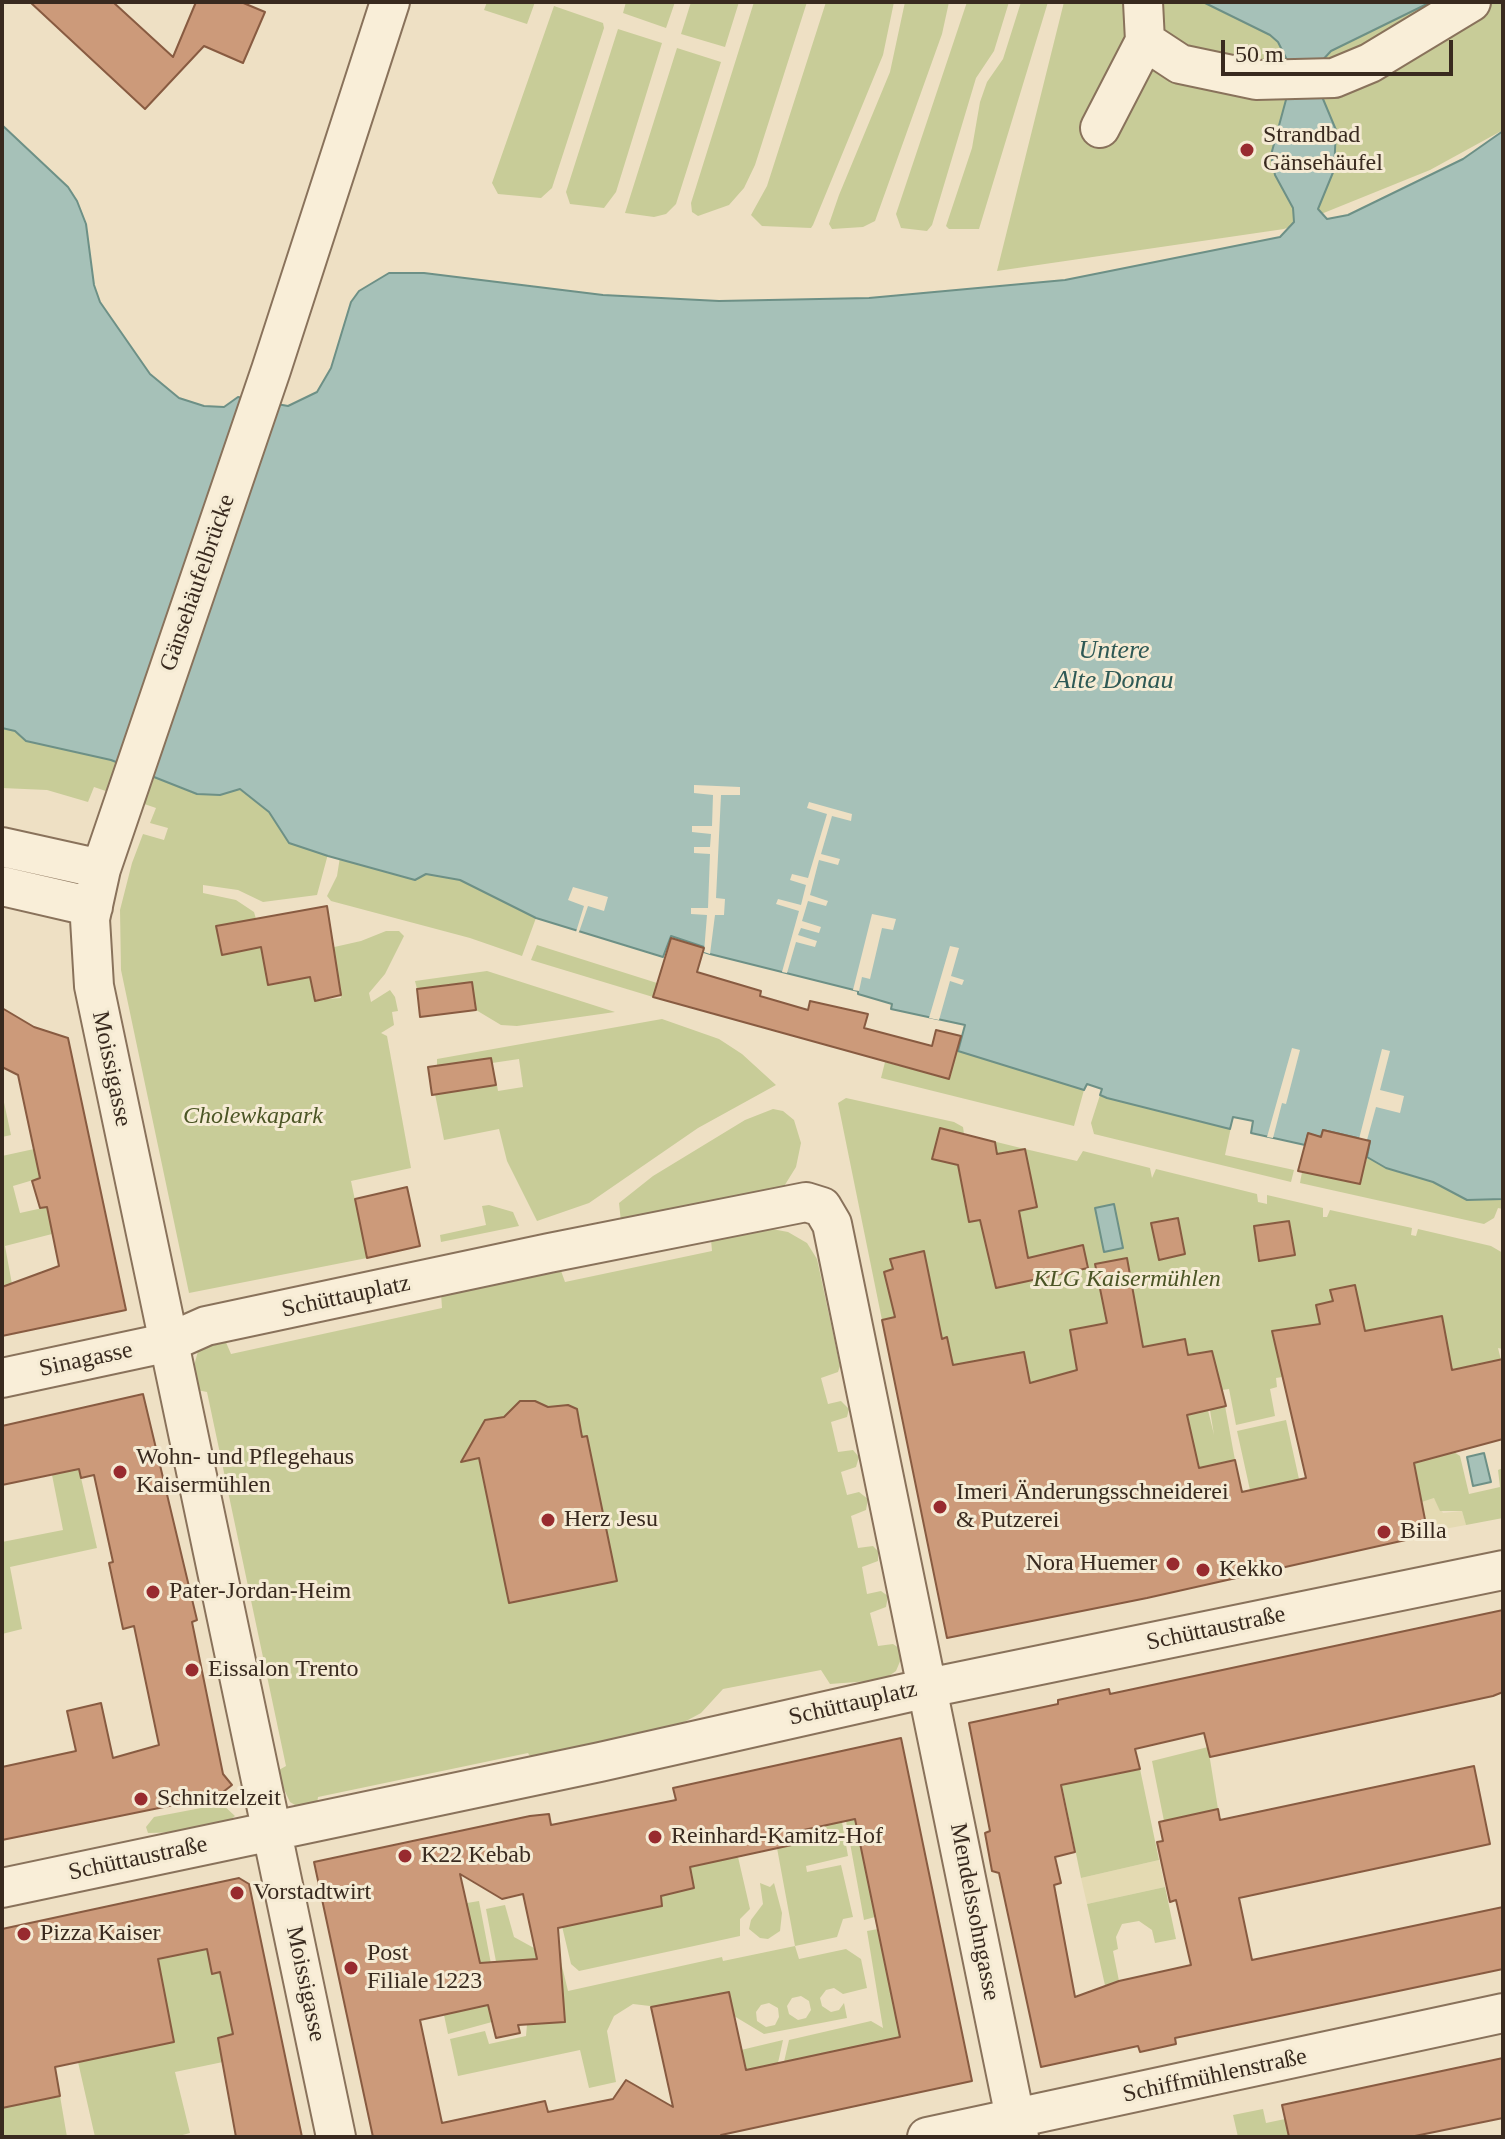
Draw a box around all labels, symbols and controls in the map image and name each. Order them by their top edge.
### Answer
scale bar [1225,24,1457,74]
text: 50 m [1235,41,1284,67]
place label: Strandbad Gänsehäufel [1263,122,1383,178]
marker: Strandbad Gänsehäufel [1238,141,1256,159]
street label: Gänsehäufelbrücke [154,491,242,675]
water label: Untere Alte Donau [1054,635,1174,696]
street label: Moissigasse [85,1009,137,1129]
park label: Cholewkapark [183,1103,323,1131]
park label: KLG Kaisermühlen [1033,1266,1221,1294]
street label: Schüttauplatz [279,1269,413,1325]
street label: Sinagasse [37,1336,135,1384]
place label: Wohn- und Pflegehaus Kaisermühlen [136,1444,354,1500]
marker: Wohn- und Pflegehaus Kaisermühlen [111,1463,129,1481]
place label: Imeri Änderungsschneiderei & Putzerei [956,1479,1229,1535]
marker: Imeri Änderungsschneiderei & Putzerei [931,1498,949,1516]
place label: Herz Jesu [564,1506,658,1534]
marker: Herz Jesu [539,1511,557,1529]
place label: Billa [1400,1518,1447,1546]
marker: Billa [1375,1523,1393,1541]
place label: Nora Huemer [1026,1550,1157,1578]
marker: Nora Huemer [1164,1555,1182,1573]
place label: Kekko [1219,1556,1283,1584]
marker: Kekko [1194,1561,1212,1579]
place label: Pater-Jordan-Heim [169,1578,351,1606]
marker: Pater-Jordan-Heim [144,1583,162,1601]
street label: Schüttaustraße [1144,1600,1288,1658]
place label: Eissalon Trento [208,1656,358,1684]
marker: Eissalon Trento [183,1661,201,1679]
street label: Schüttauplatz [786,1675,920,1733]
place label: Schnitzelzeit [157,1785,281,1813]
marker: Schnitzelzeit [132,1790,150,1808]
street label: Mendelssohngasse [943,1821,1005,2003]
place label: Reinhard-Kamitz-Hof [671,1823,883,1851]
marker: Reinhard-Kamitz-Hof [646,1828,664,1846]
street label: Schüttaustraße [66,1830,210,1888]
place label: K22 Kebab [421,1842,531,1870]
marker: K22 Kebab [396,1847,414,1865]
place label: Vorstadtwirt [253,1879,371,1907]
marker: Vorstadtwirt [228,1884,246,1902]
place label: Pizza Kaiser [40,1920,161,1948]
street label: Moissigasse [279,1924,331,2044]
marker: Pizza Kaiser [15,1925,33,1943]
place label: Post Filiale 1223 [367,1940,482,1996]
marker: Post Filiale 1223 [342,1959,360,1977]
street label: Schiffmühlenstraße [1120,2042,1310,2110]

